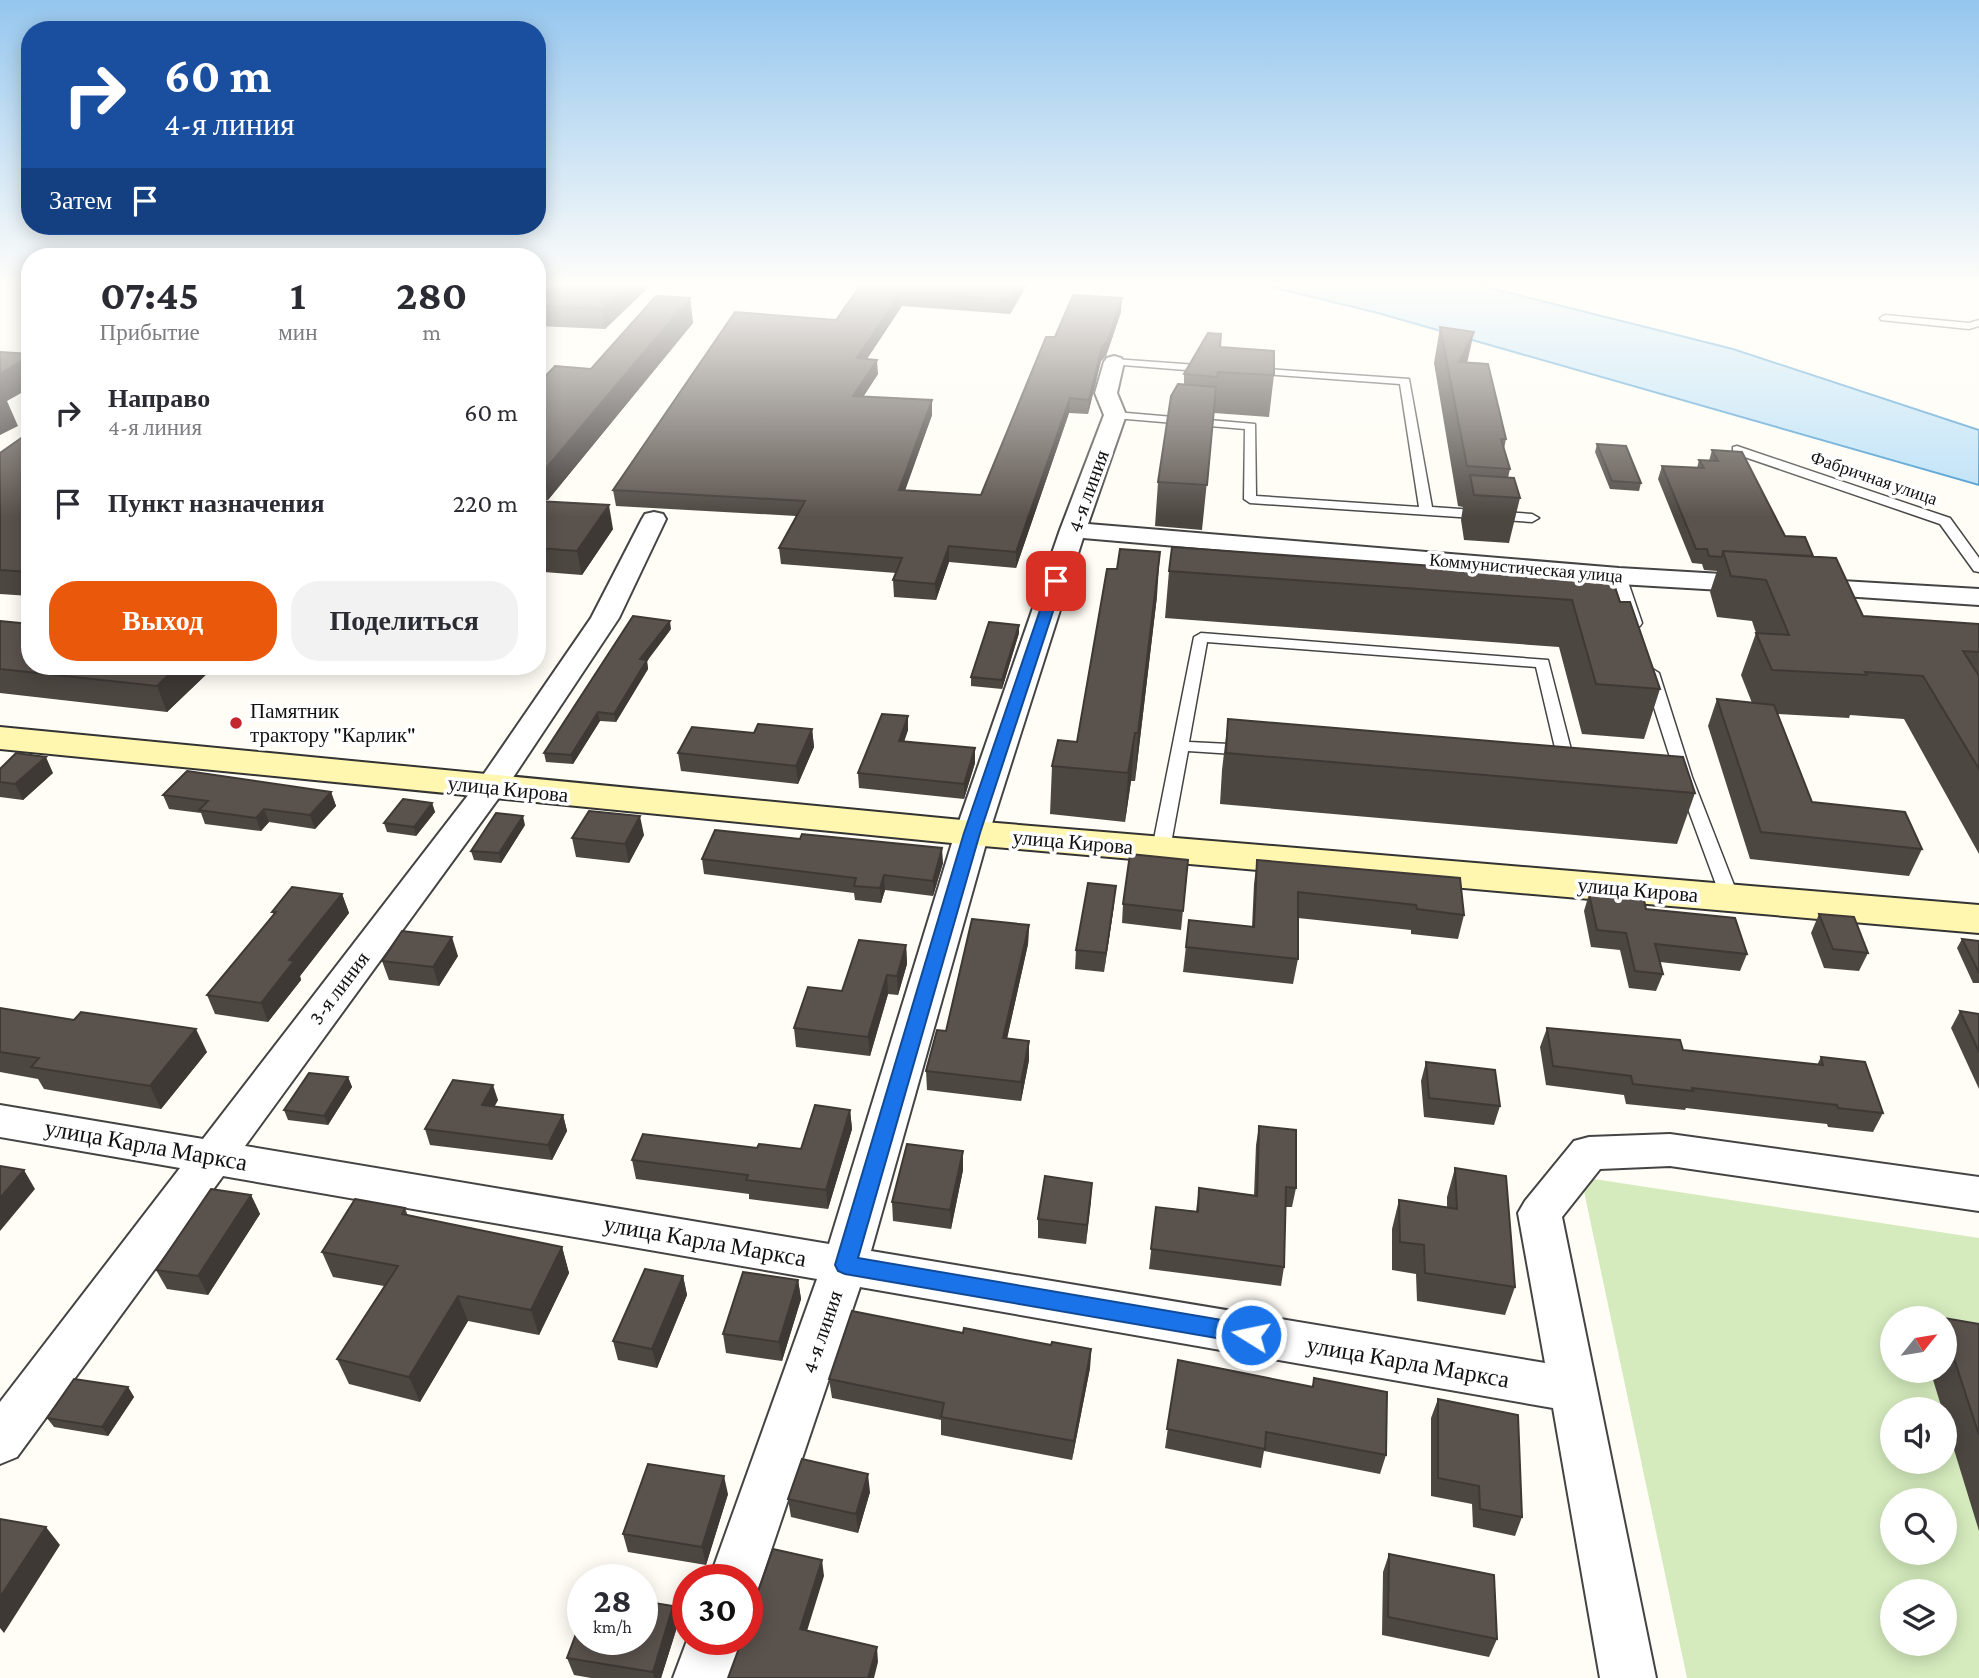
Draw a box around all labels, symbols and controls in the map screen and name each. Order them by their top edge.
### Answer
text: 60 m [164,48,271,103]
icon: right [49,49,140,140]
text: 4-я линия [164,106,295,142]
icon: arrive [126,182,164,220]
text: Затем [49,186,112,215]
text: 07:45 [100,271,199,318]
text: 1 [290,271,306,318]
text: 280 [396,271,467,318]
text: Прибытие [100,319,200,345]
text: мин [278,319,317,345]
text: m [422,319,441,345]
text: Направо [108,384,210,413]
icon: right [49,394,87,432]
text: 60 m [464,398,518,427]
text: 4-я линия [108,414,202,440]
street label: 4-я линия [1062,446,1114,535]
street label: Фабричная улица [1808,447,1940,509]
icon: arrive [49,485,87,523]
text: Пункт назначения [108,489,325,518]
text: 220 m [453,489,518,518]
street label: Коммунистическая улица [1428,550,1624,586]
pin [1026,551,1086,611]
icon: arrive [1037,562,1075,600]
button: Выход [49,581,277,661]
button: Поделиться [291,581,518,661]
place label: Памятник трактору "Карлик" [250,699,416,747]
marker: Памятник трактору "Карлик" [228,715,244,731]
street label: улица Кирова [447,771,570,807]
street label: улица Кирова [1012,825,1135,859]
street label: улица Кирова [1577,873,1700,907]
street label: 3-я линия [304,947,374,1029]
street label: улица Карла Маркса [43,1113,250,1176]
street label: улица Карла Маркса [602,1209,809,1272]
street label: 4-я линия [797,1287,847,1376]
position arrow [1214,1298,1288,1372]
north arrow [1880,1306,1956,1382]
map controls [1880,1306,1957,1656]
street label: улица Карла Маркса [1305,1330,1512,1393]
button: sound [1880,1397,1957,1474]
button: search [1880,1488,1957,1565]
speed limit sign: 30 [672,1564,763,1655]
button: layers [1880,1579,1957,1656]
text: 28 [593,1581,632,1620]
text: km/h [593,1617,632,1637]

